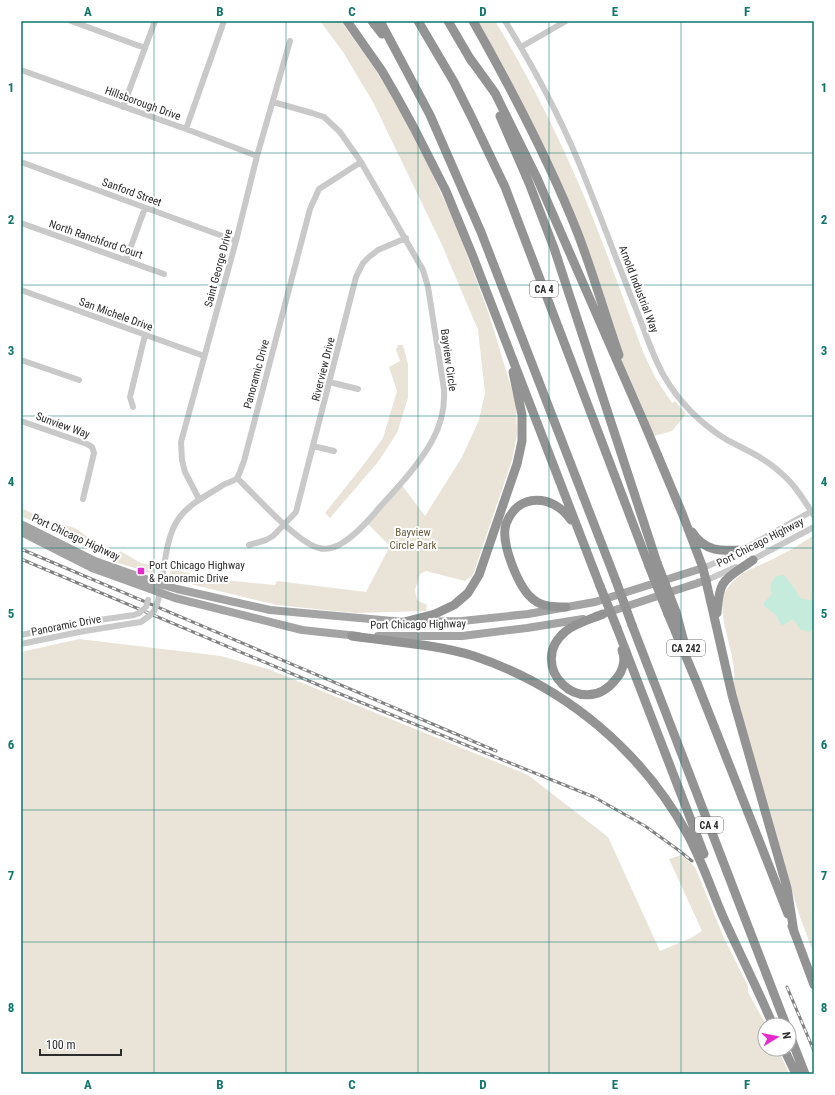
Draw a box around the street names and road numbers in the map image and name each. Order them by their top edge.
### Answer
street label: Hillsborough Drive [103,84,182,123]
street label: Sanford Street [100,176,163,209]
street label: North Ranchford Court [47,217,144,262]
street label: Saint George Drive [202,228,235,308]
street label: Arnold Industrial Way [616,244,661,335]
road number: CA 4 [530,281,558,297]
street label: San Michele Drive [77,295,154,334]
street label: Bayview Circle [438,328,459,392]
street label: Riverview Drive [309,336,338,403]
street label: Panoramic Drive [241,338,272,410]
street label: Sunview Way [34,410,92,441]
street label: Port Chicago Highway [30,511,122,564]
street label: Port Chicago Highway [715,515,806,570]
street label: Panoramic Drive [30,612,102,639]
street label: Port Chicago Highway [370,617,466,632]
road number: CA 242 [667,640,705,656]
road number: CA 4 [695,817,723,833]

